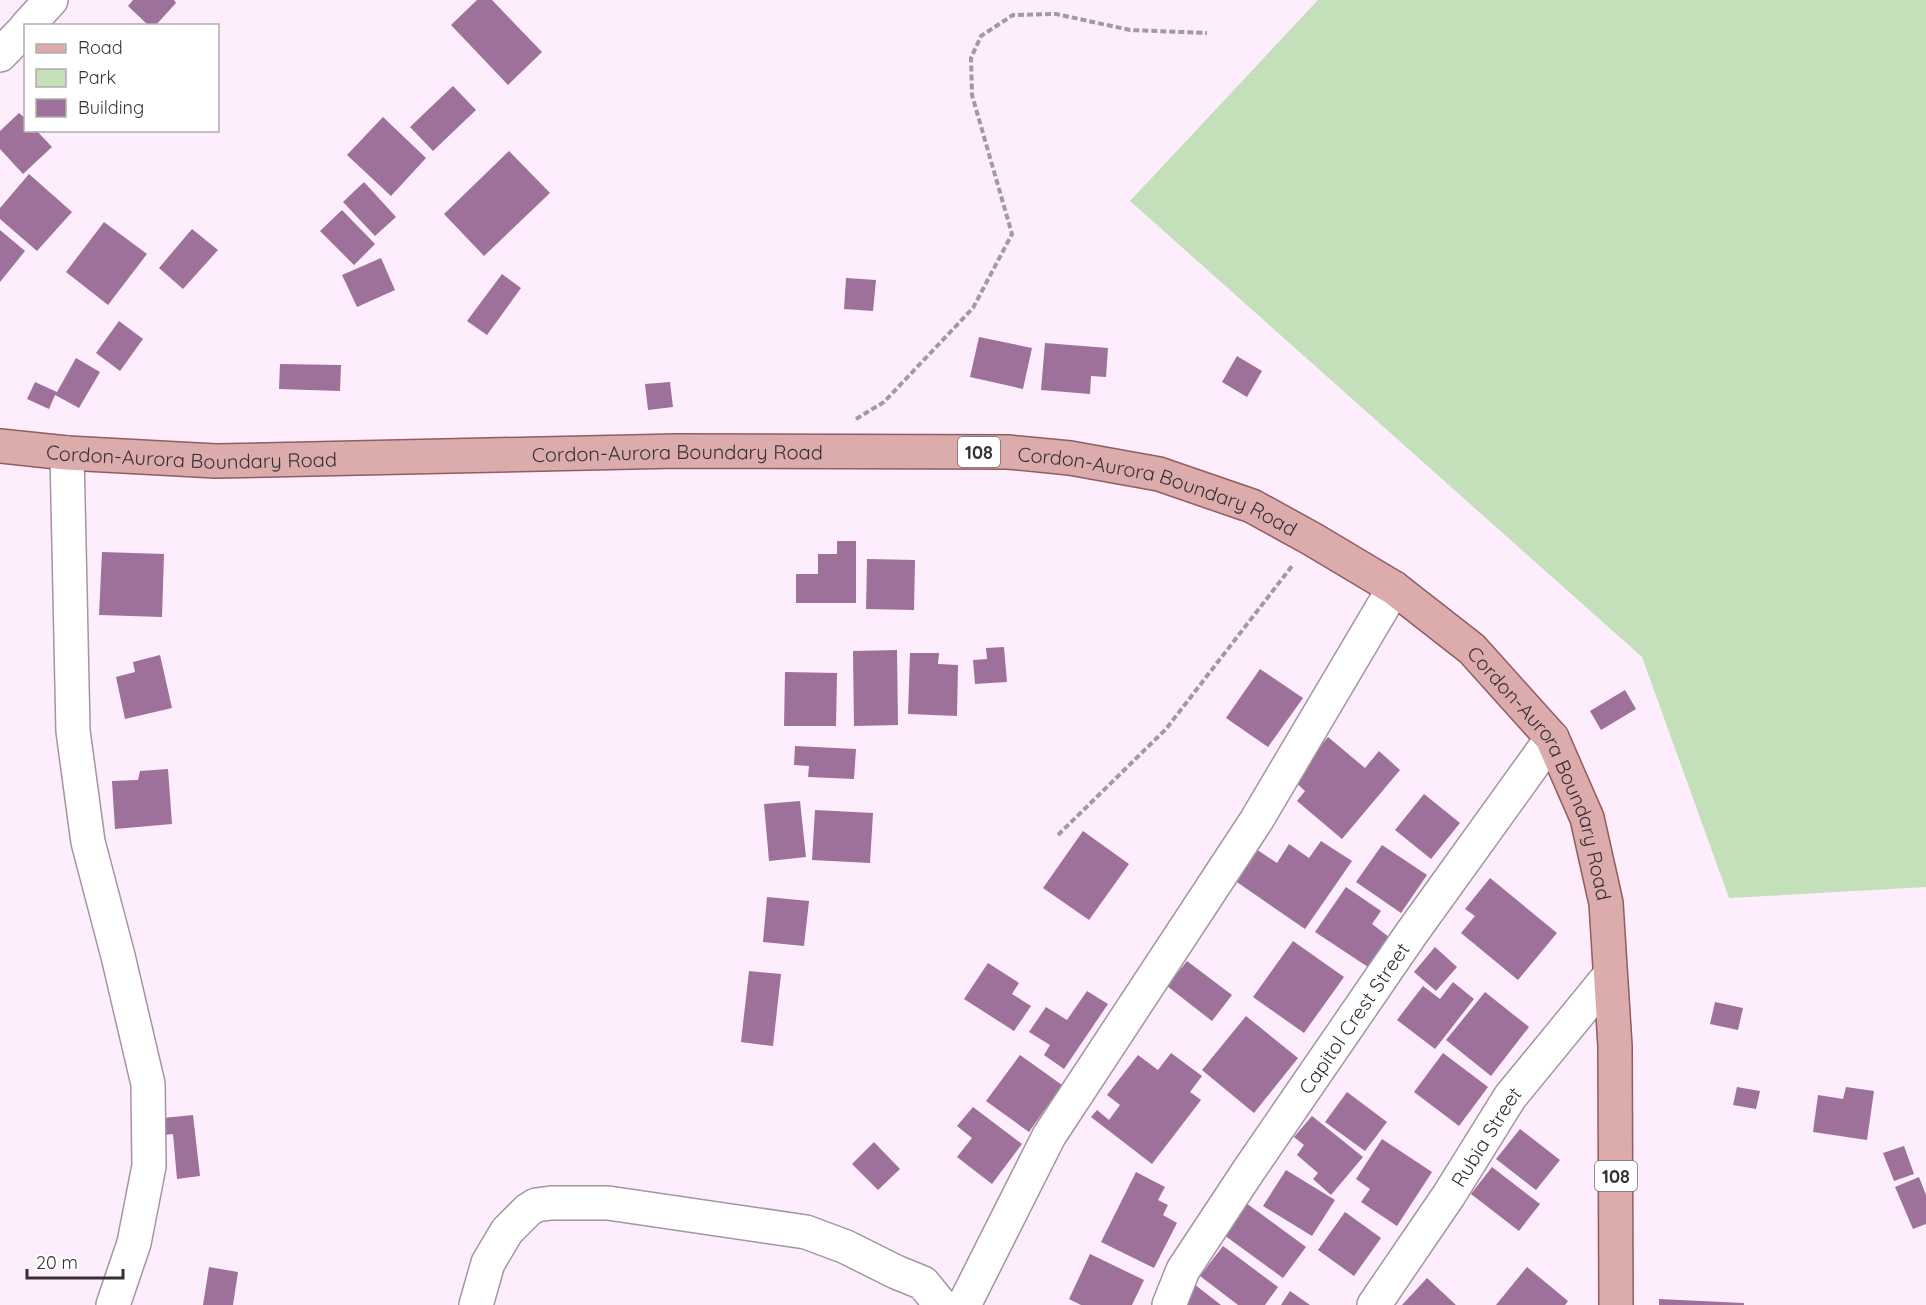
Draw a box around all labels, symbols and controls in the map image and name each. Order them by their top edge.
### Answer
legend [24,24,219,132]
text: Road [78,36,123,59]
text: Park [78,66,116,89]
text: Building [78,96,144,119]
road number: 108 [958,437,1000,467]
street label: Cordon-Aurora Boundary Road [45,438,337,474]
street label: Cordon-Aurora Boundary Road [532,438,823,467]
street label: Cordon-Aurora Boundary Road [1017,440,1302,541]
street label: Cordon-Aurora Boundary Road [1462,640,1617,902]
street label: Capitol Crest Street [1293,937,1414,1099]
street label: Rubia Street [1445,1081,1526,1191]
road number: 108 [1595,1161,1637,1191]
scale bar [27,1242,123,1280]
text: 20 m [36,1251,78,1274]

